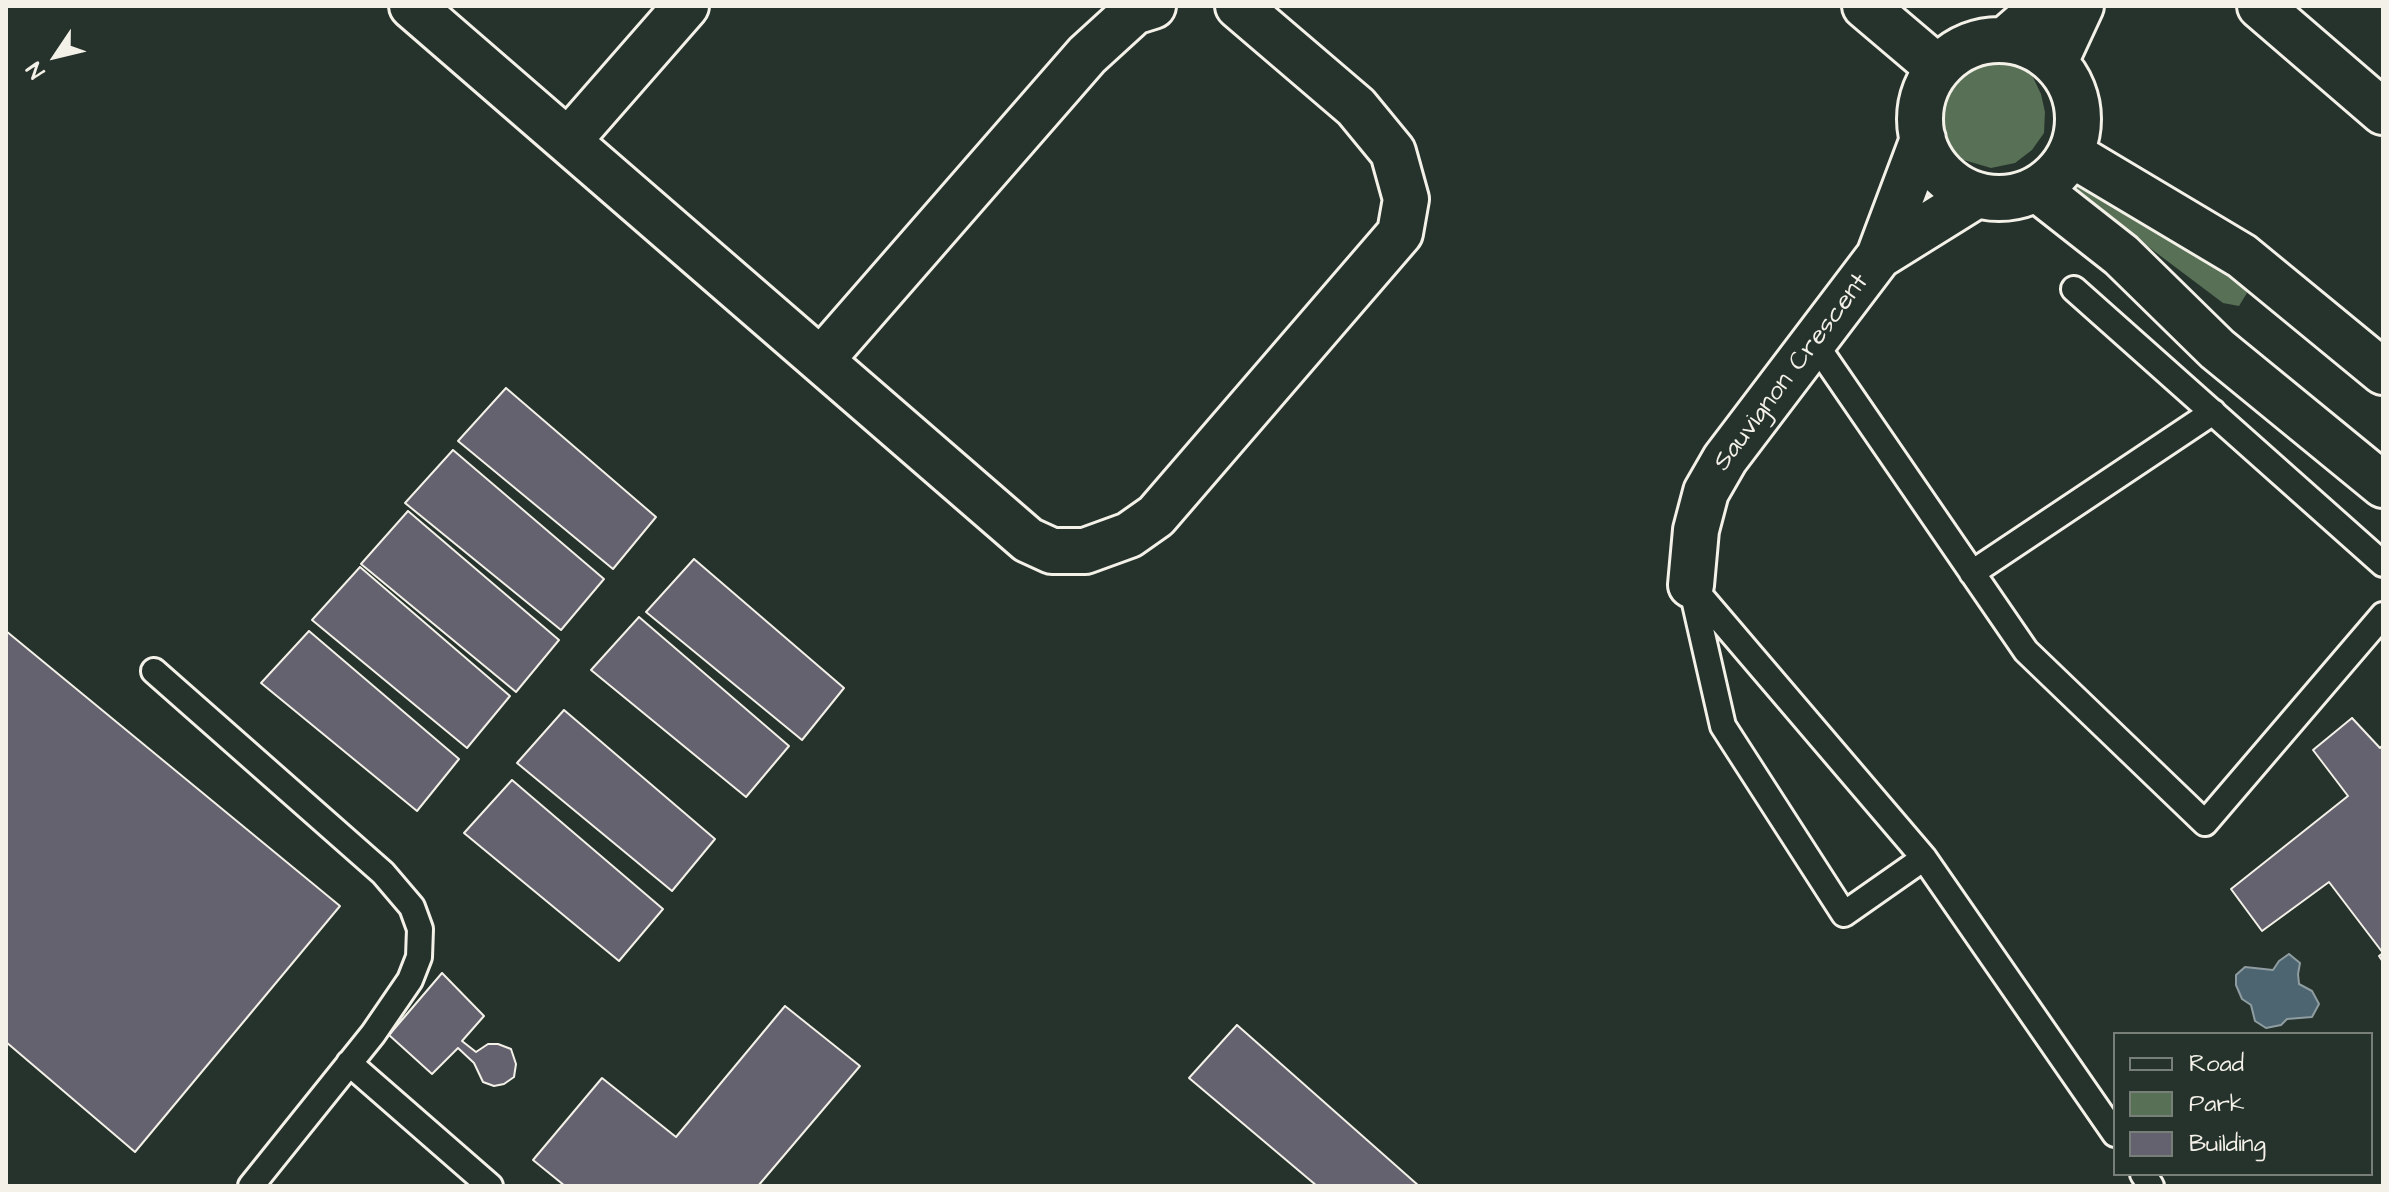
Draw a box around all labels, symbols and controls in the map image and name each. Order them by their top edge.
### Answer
north arrow [16,16,96,96]
text: N [19,56,53,85]
street label: Sauvignon Crescent [1708,268,1876,478]
legend [2113,1032,2373,1176]
text: Road [2189,1047,2244,1081]
text: Park [2189,1087,2245,1121]
text: Building [2189,1127,2266,1161]

